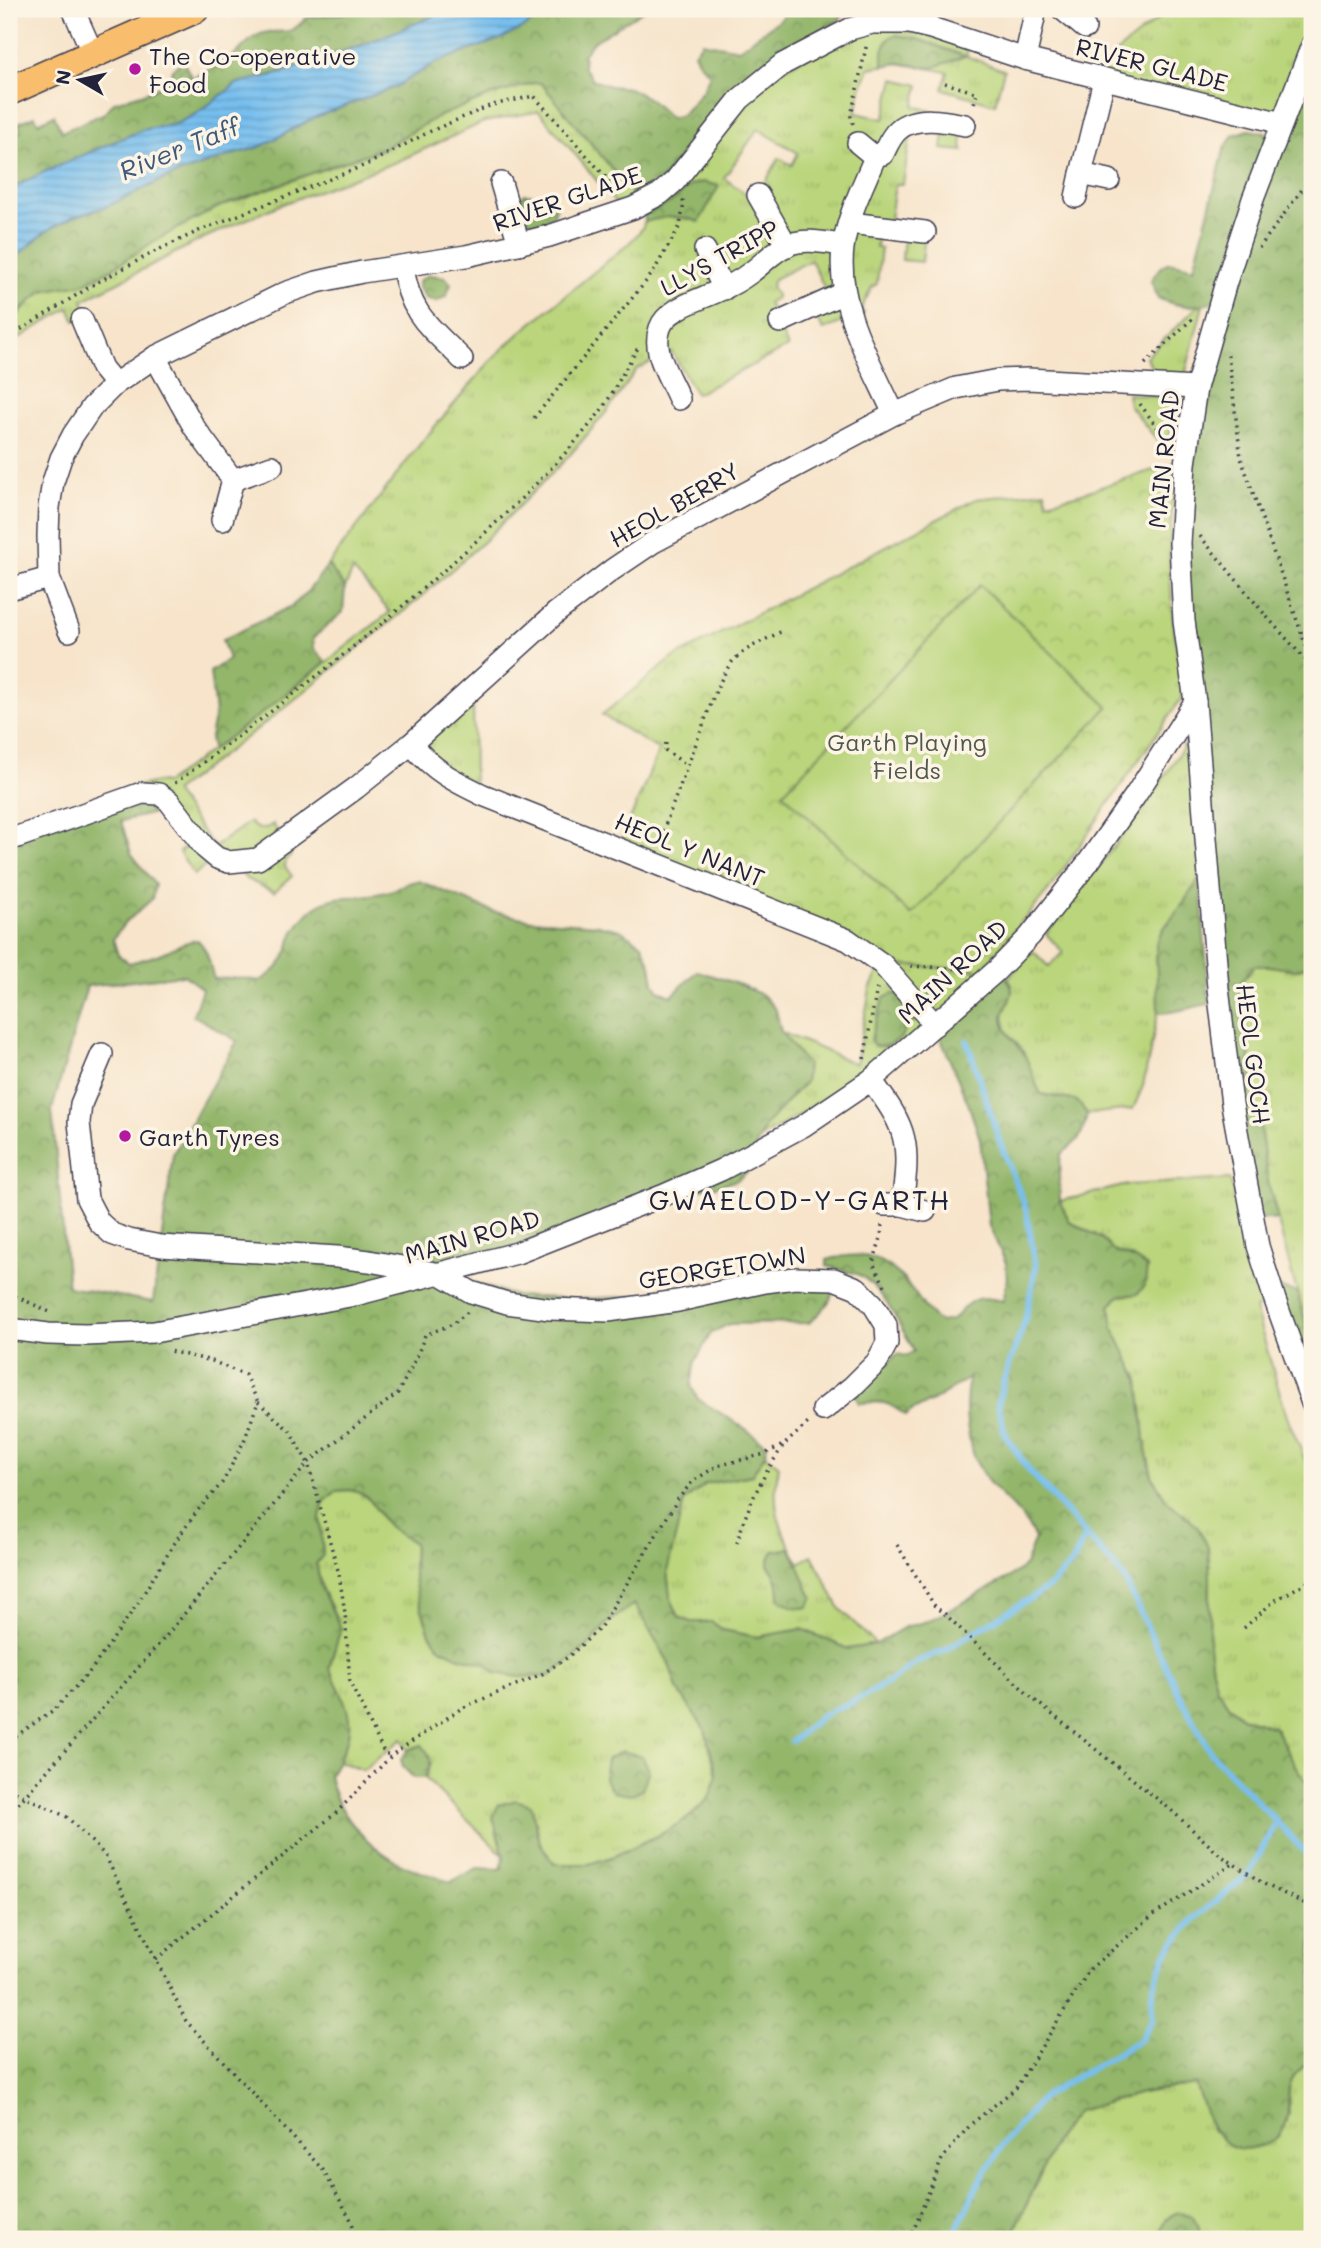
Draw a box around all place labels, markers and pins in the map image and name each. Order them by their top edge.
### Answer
place label: The Co-operative Food [149,40,356,99]
marker: The Co-operative Food [127,61,143,77]
place label: Garth Tyres [139,1121,280,1152]
marker: Garth Tyres [117,1128,133,1144]

